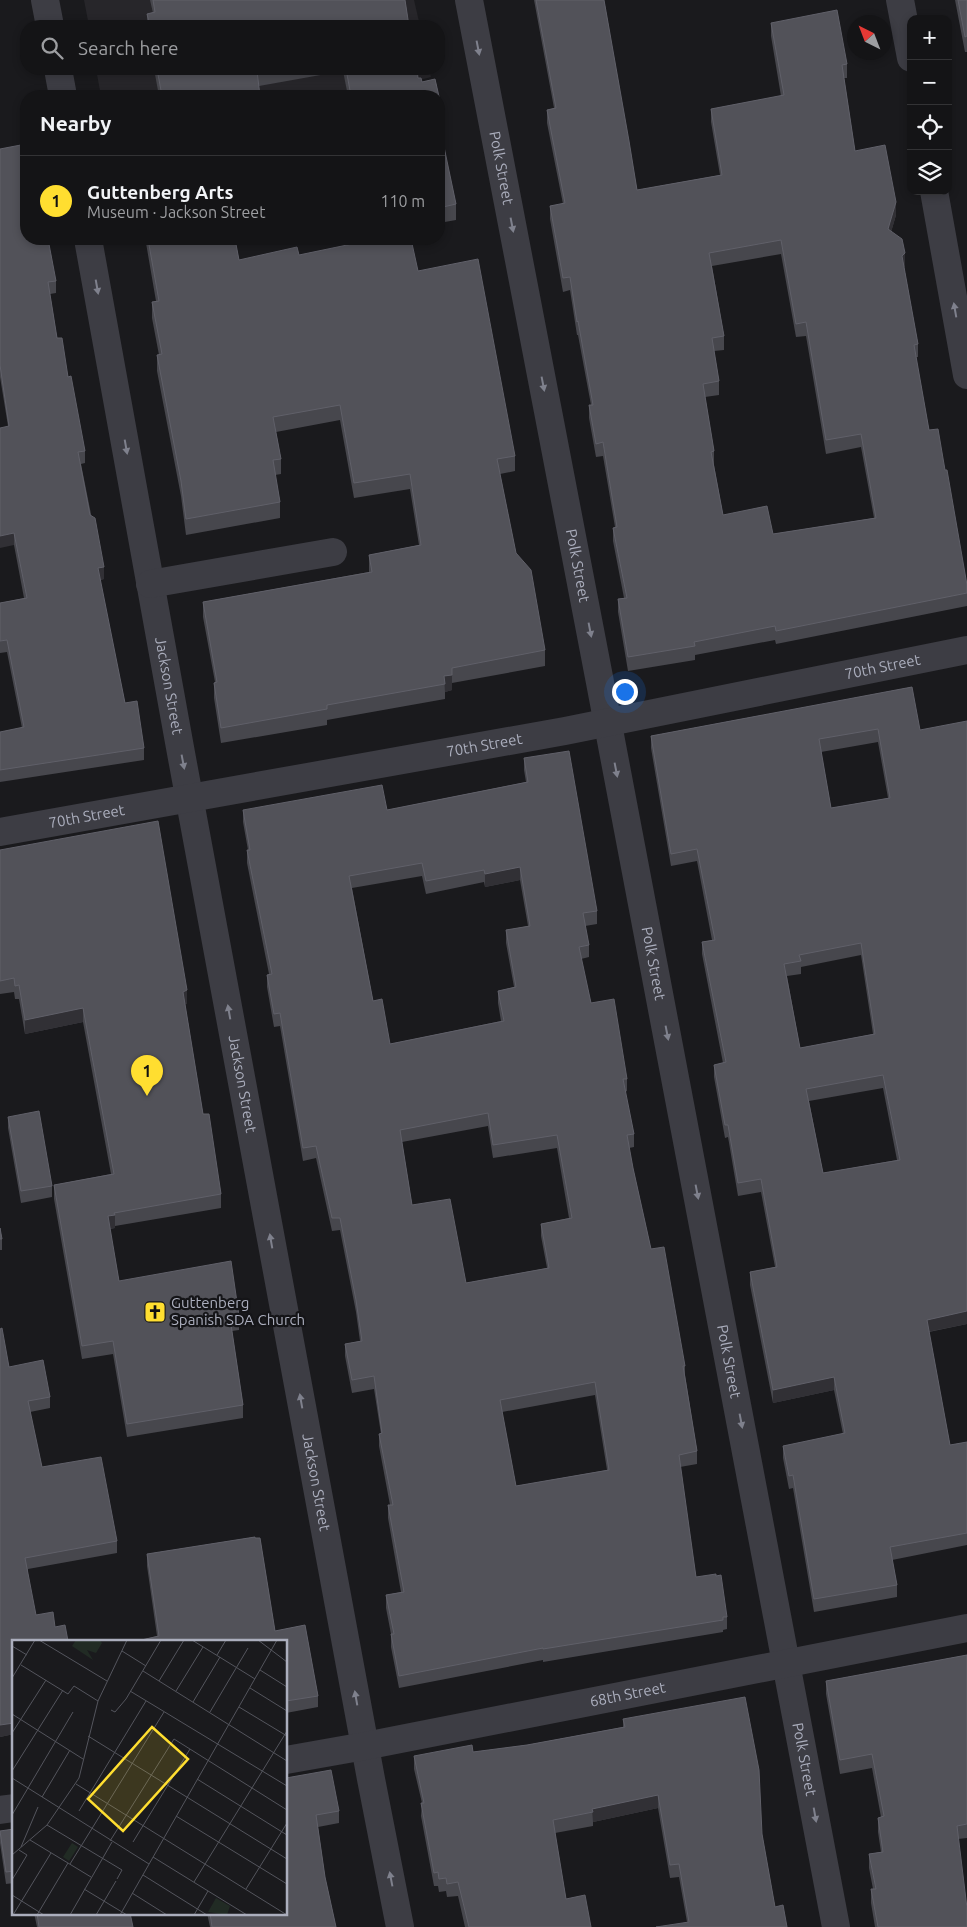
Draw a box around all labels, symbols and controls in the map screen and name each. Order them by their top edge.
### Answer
north arrow [847,15,892,60]
map controls [907,15,952,195]
button: + [907,15,952,60]
search box [20,20,445,75]
icon: search [38,34,66,62]
text: Search here [78,37,178,59]
one-way arrow [475,40,483,56]
button: − [907,60,952,105]
button: locate [907,105,952,150]
text: Nearby [40,111,111,135]
street label: Polk Street [486,130,517,206]
button: layers [907,150,952,195]
text: Guttenberg Arts [87,181,233,203]
text: 1 [51,192,61,210]
text: 110 m [380,192,425,210]
text: Museum · Jackson Street [87,203,265,221]
one-way arrow [509,217,517,233]
one-way arrow [93,279,101,295]
one-way arrow [951,301,959,317]
one-way arrow [539,377,547,392]
one-way arrow [122,439,130,455]
street label: Polk Street [563,527,593,604]
one-way arrow [587,622,595,638]
street label: Jackson Street [152,635,187,736]
street label: 70th Street [843,651,922,682]
your location [612,679,638,705]
street label: 70th Street [445,730,524,760]
one-way arrow [179,754,187,770]
one-way arrow [613,762,621,778]
street label: 70th Street [47,801,126,831]
street label: Polk Street [639,925,669,1002]
one-way arrow [225,1004,233,1020]
one-way arrow [663,1025,671,1041]
street label: Jackson Street [225,1034,260,1134]
pin: 1 [131,1055,163,1096]
one-way arrow [693,1185,701,1200]
one-way arrow [267,1233,275,1249]
place label: Guttenberg Spanish SDA Church [171,1294,305,1328]
church icon: Guttenberg Spanish SDA Church [143,1300,167,1324]
street label: Polk Street [714,1323,745,1400]
one-way arrow [297,1393,305,1408]
one-way arrow [737,1413,745,1429]
street label: Jackson Street [299,1432,334,1532]
inset map [12,1640,288,1914]
street label: 68th Street [588,1678,667,1710]
one-way arrow [352,1691,360,1706]
street label: Polk Street [789,1721,820,1798]
one-way arrow [811,1807,819,1823]
one-way arrow [386,1871,394,1887]

